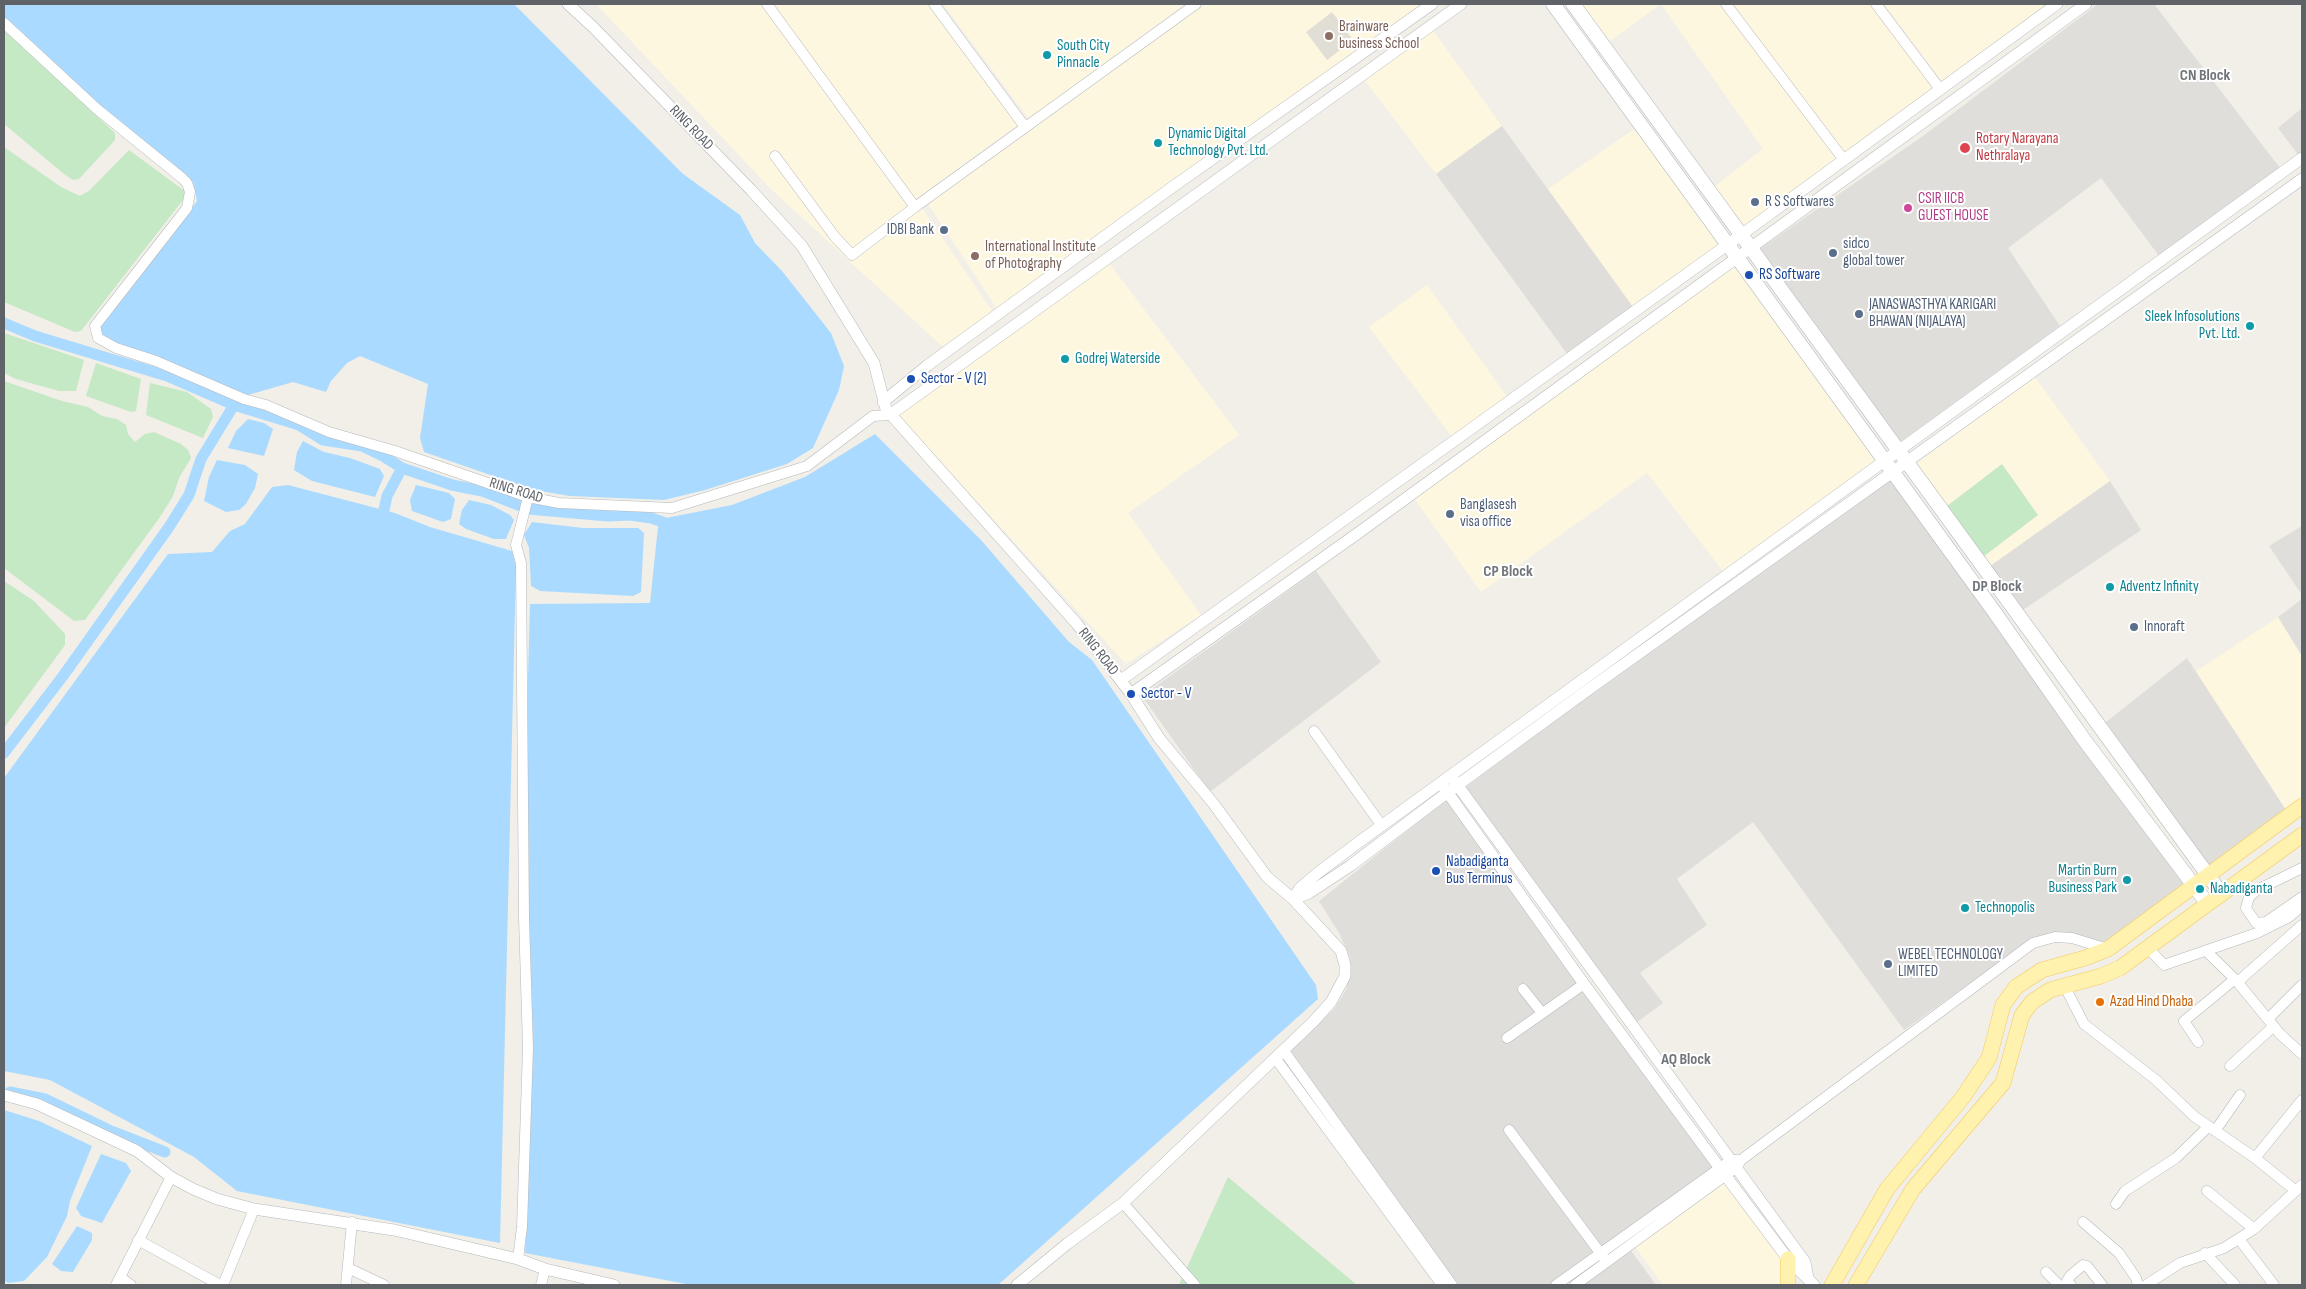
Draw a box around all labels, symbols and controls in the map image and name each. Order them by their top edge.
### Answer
place label: Brainware business School [1339,18,1419,53]
marker: Brainware business School [1323,30,1335,42]
place label: South City Pinnacle [1057,37,1110,72]
marker: South City Pinnacle [1041,49,1053,61]
district label: CN Block [2180,66,2230,86]
street label: RING ROAD [665,102,717,154]
place label: Dynamic Digital Technology Pvt. Ltd. [1168,125,1268,160]
place label: Rotary Narayana Nethralaya [1976,130,2059,165]
marker: Dynamic Digital Technology Pvt. Ltd. [1152,137,1164,149]
marker: Rotary Narayana Nethralaya [1958,141,1972,155]
place label: CSIR IICB GUEST HOUSE [1918,190,1989,225]
place label: R S Softwares [1765,193,1834,211]
marker: R S Softwares [1749,196,1761,208]
marker: CSIR IICB GUEST HOUSE [1902,202,1914,214]
place label: IDBI Bank [887,221,934,239]
marker: IDBI Bank [938,224,950,236]
place label: sidco global tower [1843,235,1904,270]
place label: International Institute of Photography [985,238,1096,273]
marker: sidco global tower [1827,247,1839,259]
marker: International Institute of Photography [969,250,981,262]
place label: RS Software [1759,266,1820,284]
marker: RS Software [1743,269,1755,281]
place label: JANASWASTHYA KARIGARI BHAWAN (NIJALAYA) [1869,296,1996,331]
marker: JANASWASTHYA KARIGARI BHAWAN (NIJALAYA) [1853,308,1865,320]
place label: Sleek Infosolutions Pvt. Ltd. [2145,308,2240,343]
marker: Sleek Infosolutions Pvt. Ltd. [2244,320,2256,332]
place label: Godrej Waterside [1075,350,1160,368]
marker: Godrej Waterside [1059,353,1071,365]
place label: Sector - V (2) [921,370,986,388]
marker: Sector - V (2) [905,373,917,385]
street label: RING ROAD [487,474,545,508]
place label: Banglasesh visa office [1460,496,1517,531]
marker: Banglasesh visa office [1444,508,1456,520]
district label: CP Block [1483,562,1533,582]
district label: DP Block [1972,577,2022,597]
place label: Adventz Infinity [2120,578,2199,596]
marker: Adventz Infinity [2104,581,2116,593]
place label: Innoraft [2144,618,2185,636]
marker: Innoraft [2128,621,2140,633]
street label: RING ROAD [1074,625,1122,679]
place label: Sector - V [1141,685,1191,703]
marker: Sector - V [1125,688,1137,700]
place label: Nabadiganta Bus Terminus [1446,853,1513,888]
place label: Martin Burn Business Park [2048,862,2117,897]
marker: Nabadiganta Bus Terminus [1430,865,1442,877]
marker: Martin Burn Business Park [2121,874,2133,886]
place label: Nabadiganta [2210,880,2273,898]
marker: Nabadiganta [2194,883,2206,895]
place label: Technopolis [1975,899,2035,917]
marker: Technopolis [1959,902,1971,914]
place label: WEBEL TECHNOLOGY LIMITED [1898,946,2003,981]
marker: WEBEL TECHNOLOGY LIMITED [1882,958,1894,970]
place label: Azad Hind Dhaba [2110,993,2193,1011]
marker: Azad Hind Dhaba [2094,996,2106,1008]
district label: AQ Block [1661,1050,1711,1070]

